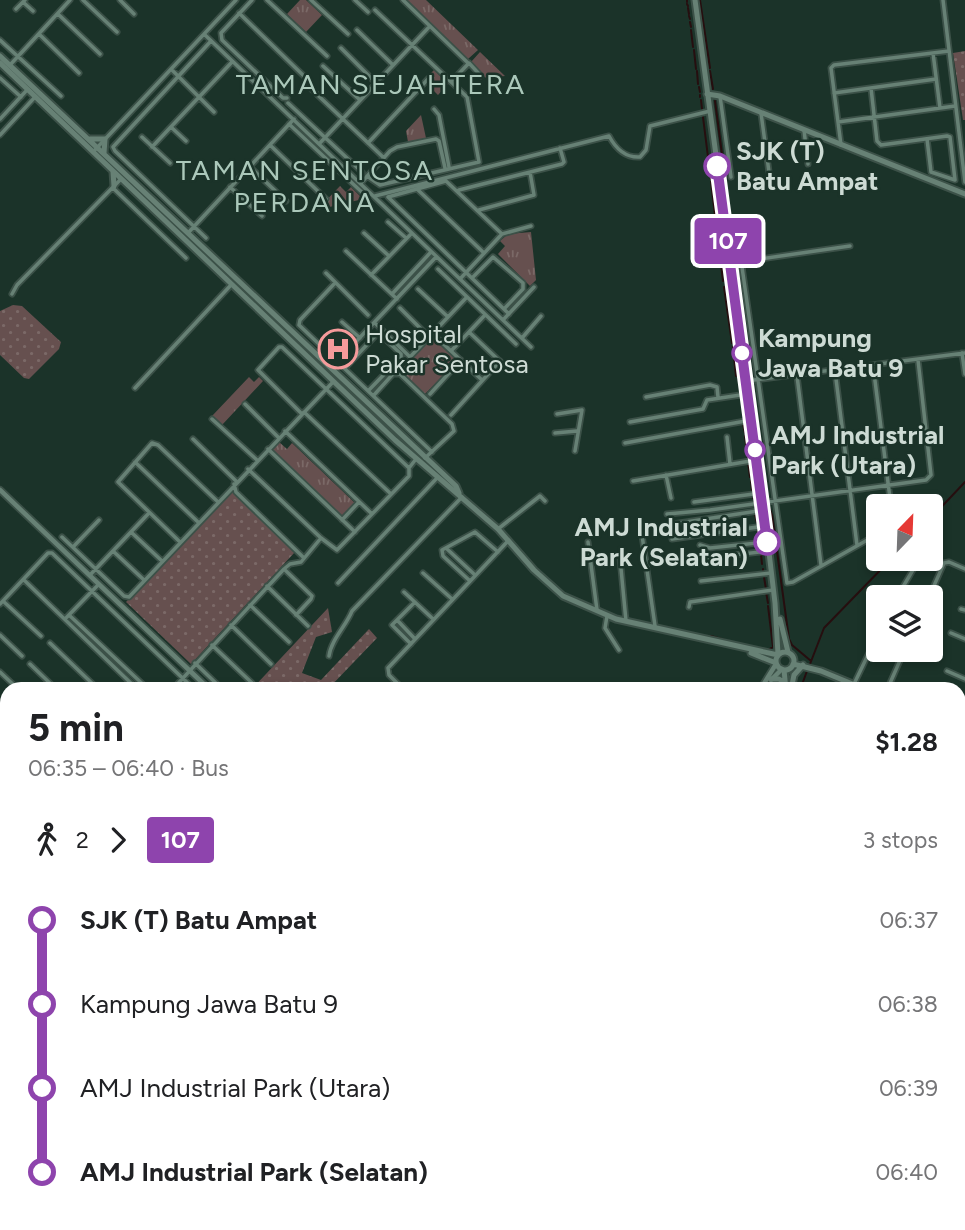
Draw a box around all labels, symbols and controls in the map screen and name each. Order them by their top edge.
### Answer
district label: TAMAN SEJAHTERA [236,67,526,101]
place label: SJK (T) Batu Ampat [736,135,878,197]
district label: TAMAN SENTOSA PERDANA [176,153,434,219]
marker: SJK (T) Batu Ampat [704,153,730,179]
line badge: 107 [688,218,768,264]
text: 107 [708,226,748,255]
place label: Hospital Pakar Sentosa [365,318,529,380]
place label: Kampung Jawa Batu 9 [758,322,903,384]
hospital icon: Hospital Pakar Sentosa [317,328,359,370]
marker: Kampung Jawa Batu 9 [732,343,752,363]
place label: AMJ Industrial Park (Utara) [771,419,944,481]
marker: AMJ Industrial Park (Utara) [745,440,765,460]
north arrow [866,494,943,570]
map controls [866,494,943,662]
place label: AMJ Industrial Park (Selatan) [575,511,748,573]
marker: AMJ Industrial Park (Selatan) [754,529,780,555]
button: layers [866,585,943,662]
text: 5 min [28,705,124,751]
text: $1.28 [875,726,938,758]
text: 06:35 – 06:40 · Bus [28,754,229,782]
icon: walk [28,821,66,859]
icon: forward [99,821,137,859]
text: 107 [161,825,200,854]
text: 2 [76,826,89,854]
text: 3 stops [863,826,938,854]
text: SJK (T) Batu Ampat [80,904,317,936]
text: 06:37 [880,906,938,934]
text: Kampung Jawa Batu 9 [80,988,338,1020]
text: 06:38 [878,990,938,1018]
text: AMJ Industrial Park (Utara) [80,1072,391,1104]
text: 06:39 [879,1074,938,1102]
text: AMJ Industrial Park (Selatan) [80,1156,428,1188]
text: 06:40 [875,1158,938,1186]

